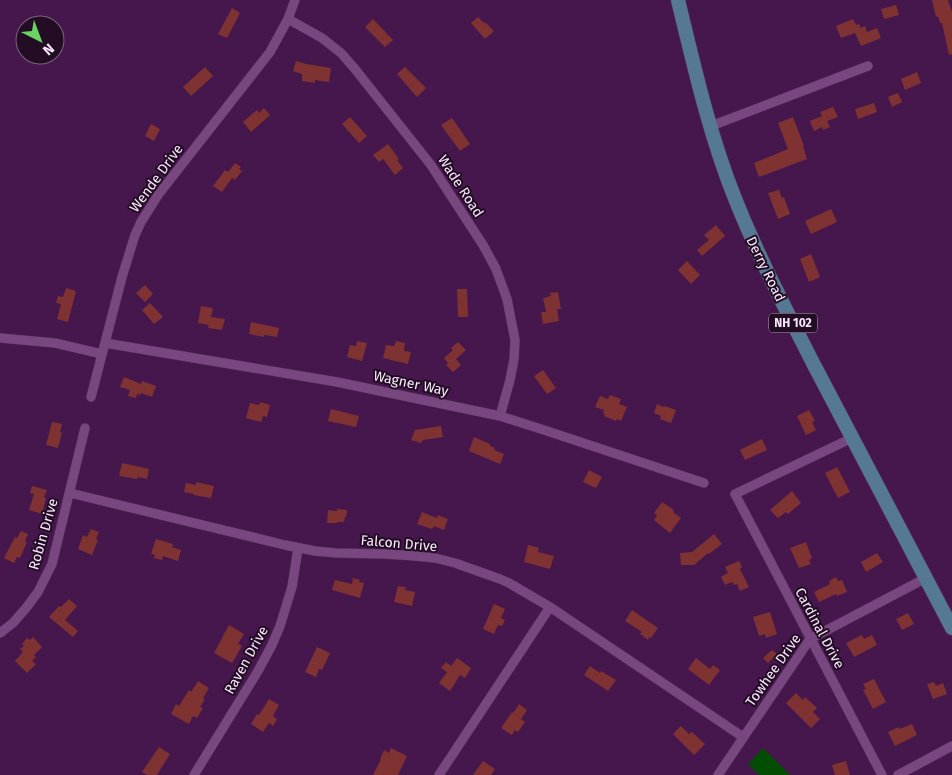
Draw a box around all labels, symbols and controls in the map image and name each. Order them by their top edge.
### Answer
north arrow [15,15,65,65]
text: N [39,40,58,59]
street label: Wende Drive [126,141,187,216]
street label: Wade Road [434,152,487,221]
street label: Derry Road [742,234,789,305]
road number: NH 102 [769,314,817,332]
street label: Wagner Way [372,367,450,400]
street label: Robin Drive [25,496,62,572]
street label: Falcon Drive [360,532,438,555]
street label: Cardinal Drive [791,585,848,671]
street label: Raven Drive [221,623,272,697]
street label: Towhee Drive [742,631,805,710]

